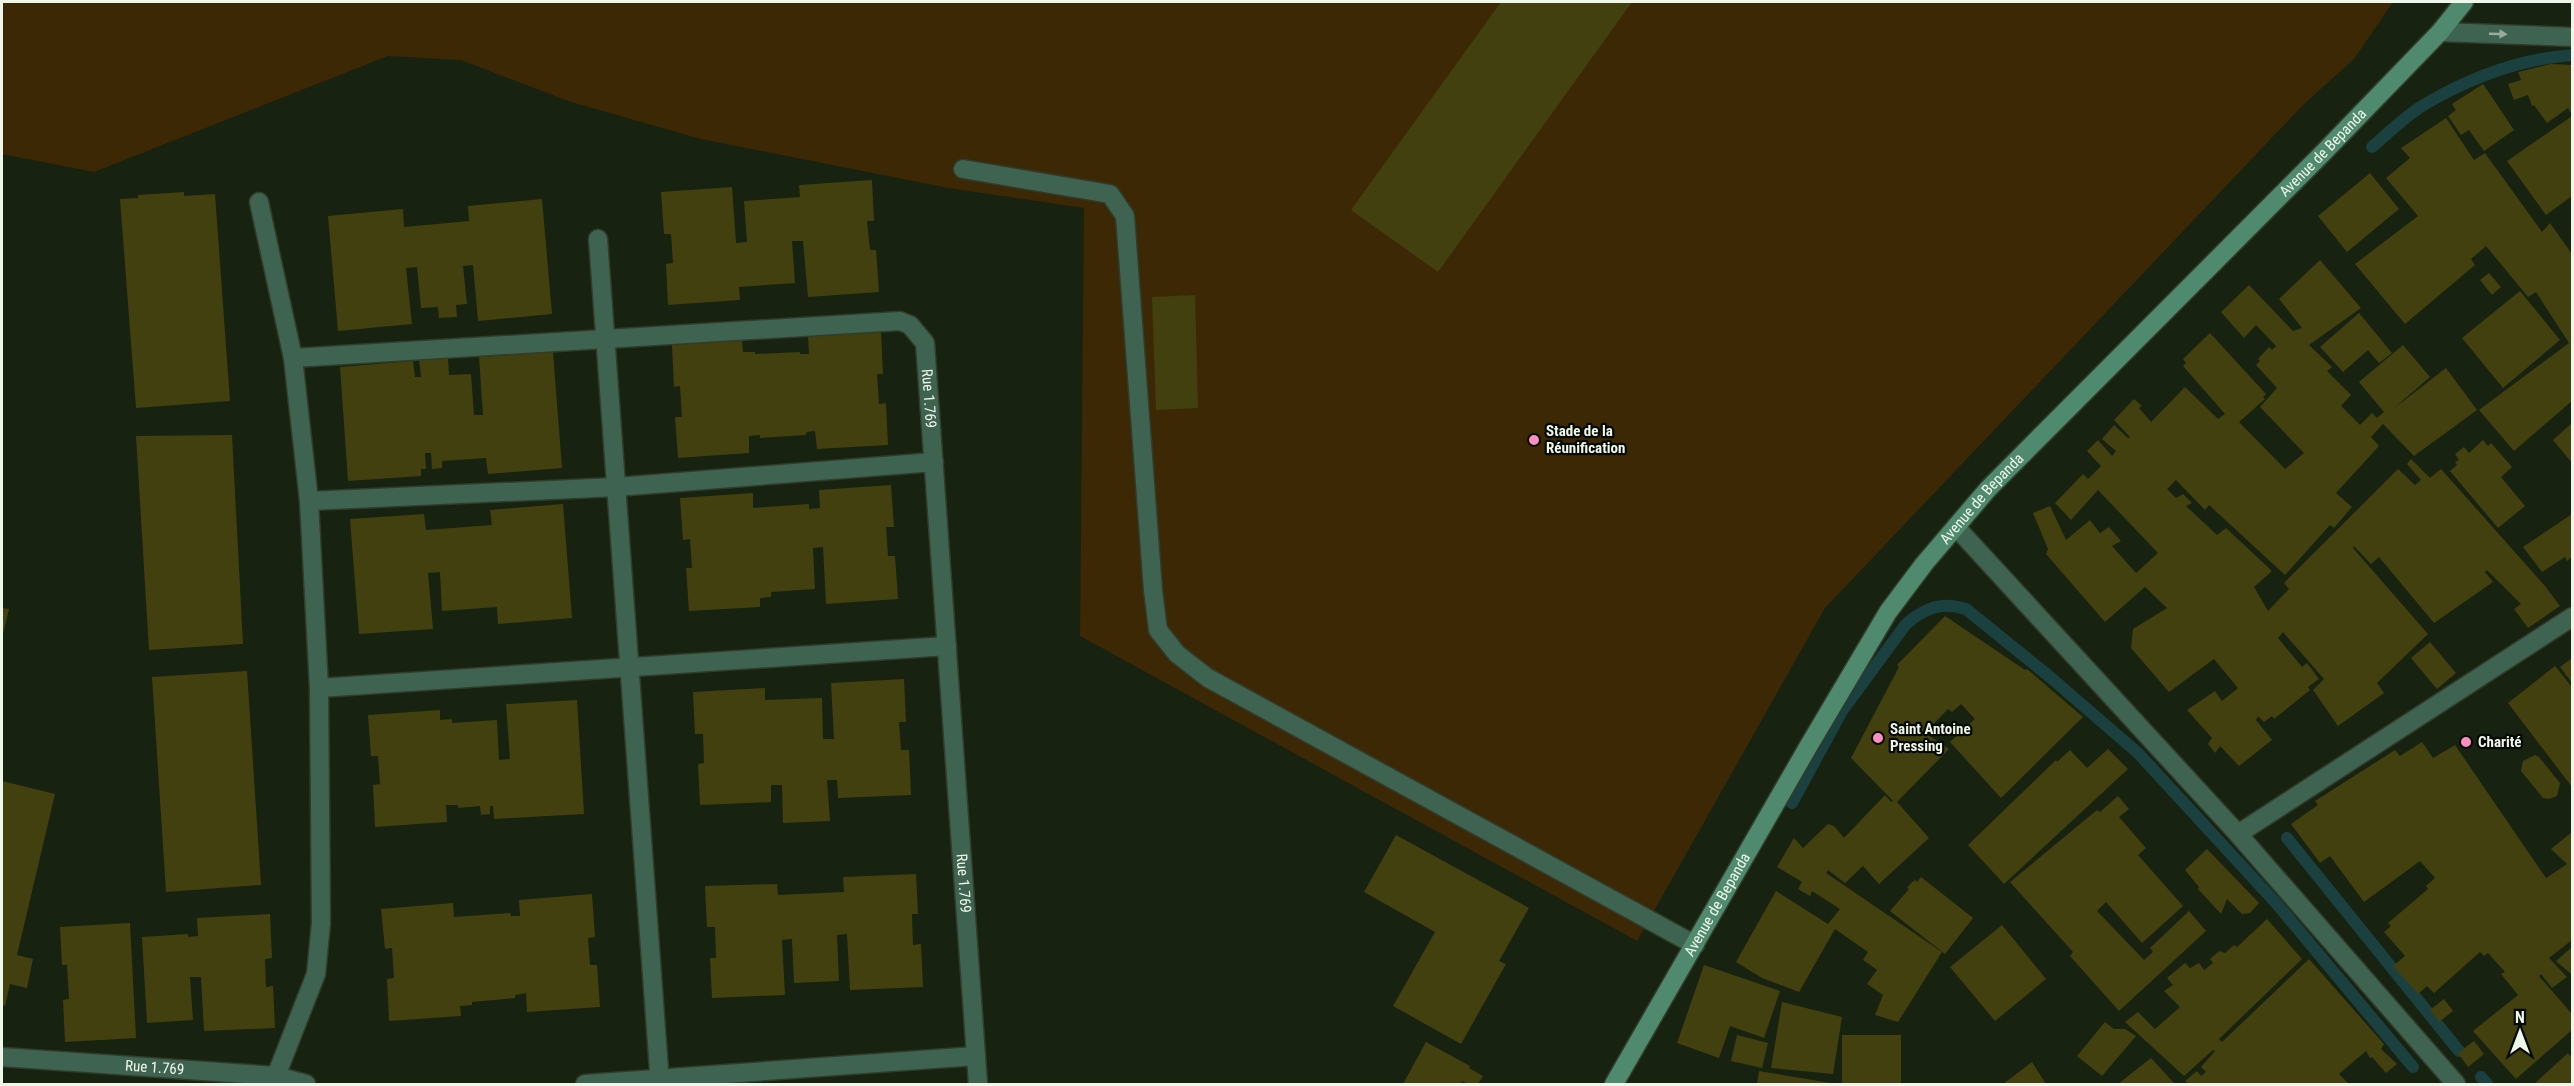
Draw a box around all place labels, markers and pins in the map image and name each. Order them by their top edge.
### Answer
place label: Stade de la Réunification [1546,422,1625,457]
marker: Stade de la Réunification [1527,433,1541,447]
place label: Saint Antoine Pressing [1890,720,1971,755]
marker: Saint Antoine Pressing [1871,731,1885,745]
place label: Charité [2478,733,2522,751]
marker: Charité [2459,735,2473,749]

